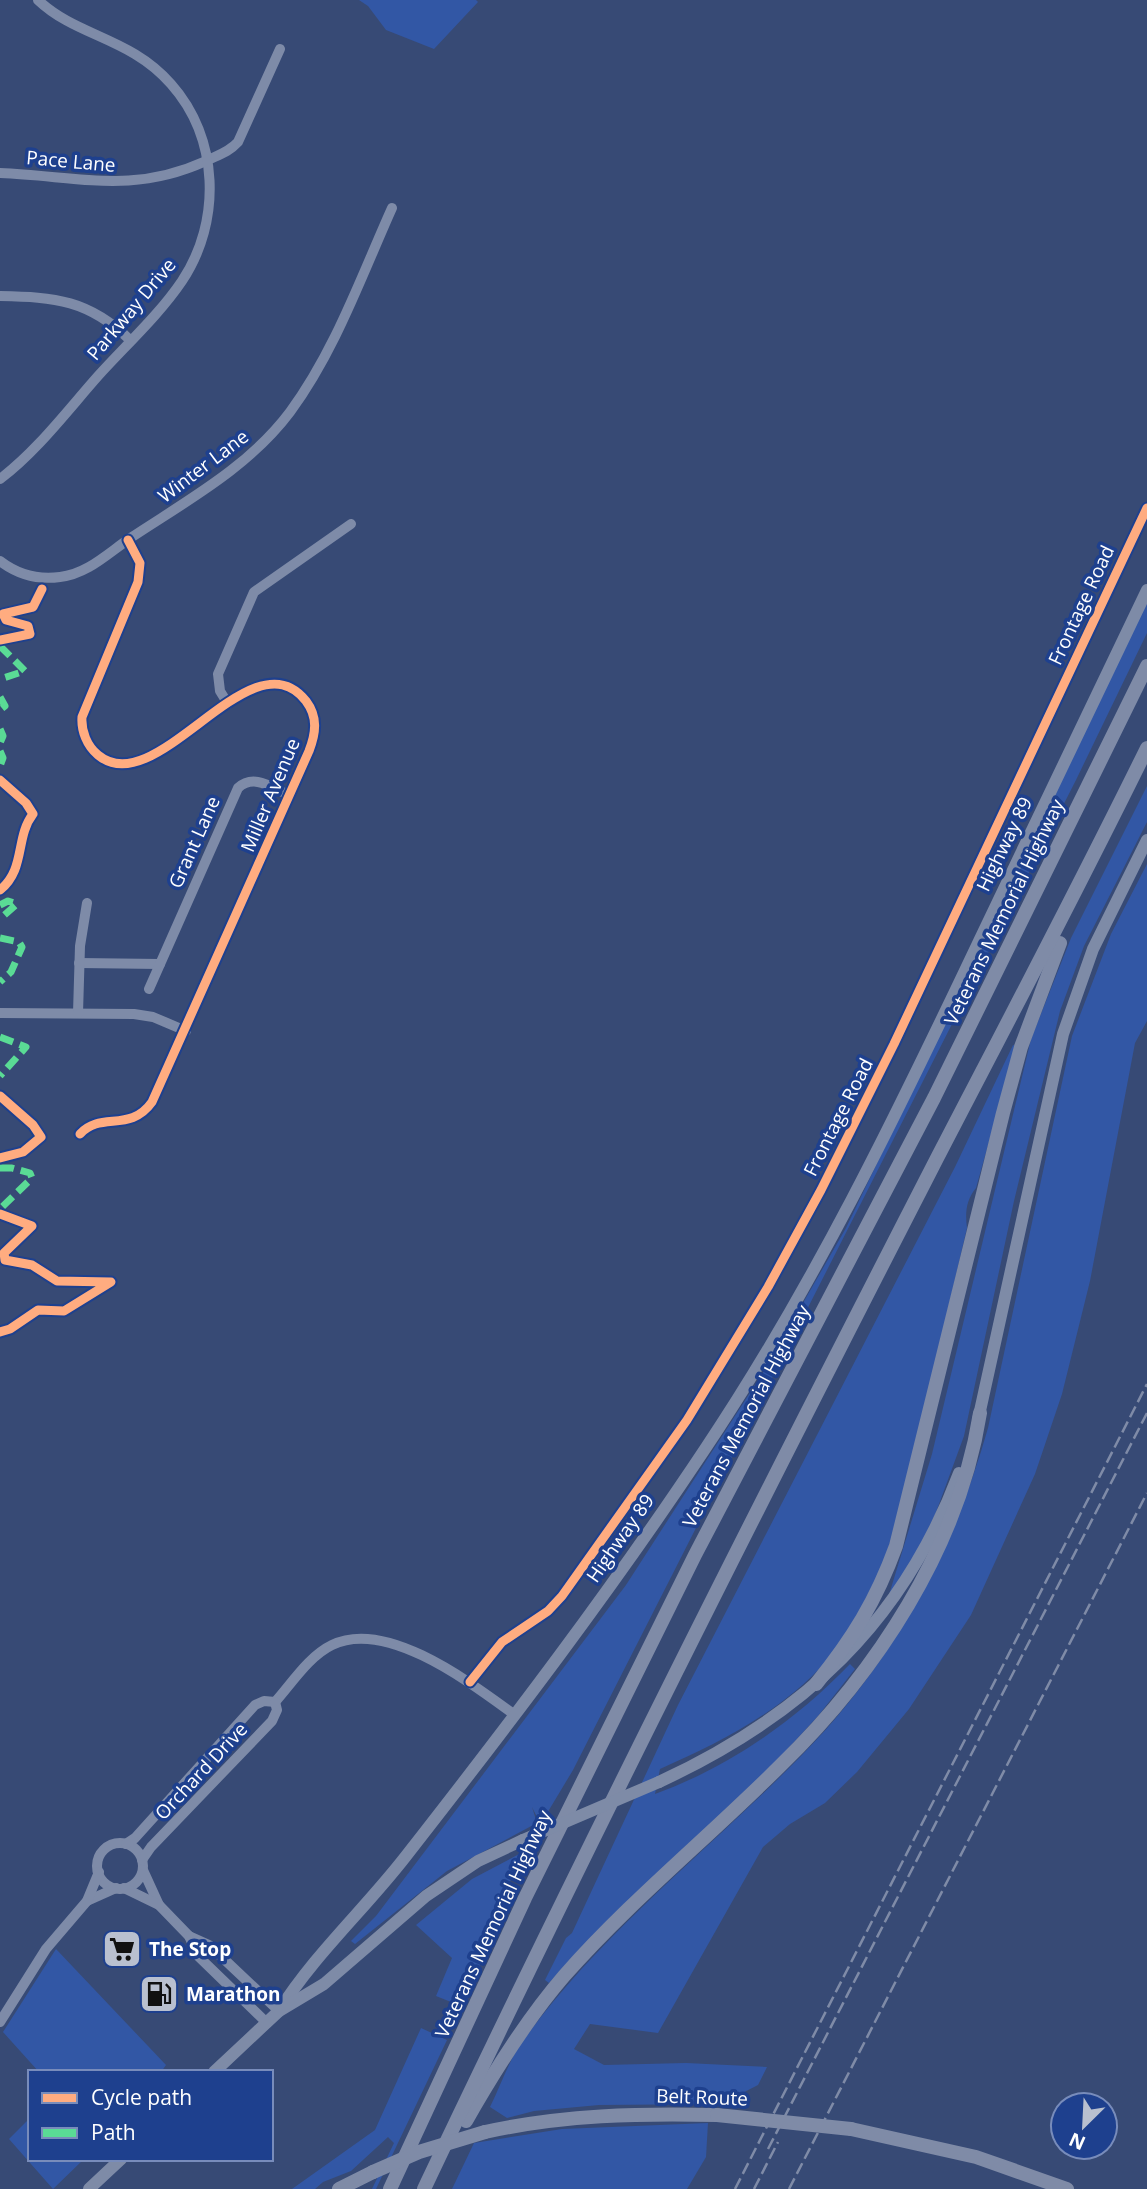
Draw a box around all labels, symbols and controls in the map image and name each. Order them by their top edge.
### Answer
street label: Pace Lane [25,144,117,178]
street label: Parkway Drive [81,252,181,366]
street label: Winter Lane [152,423,254,509]
street label: Frontage Road [1042,541,1120,669]
street label: Miller Avenue [234,734,306,856]
street label: Grant Lane [162,792,226,892]
street label: Highway 89 [970,792,1038,896]
street label: Veterans Memorial Highway [938,794,1070,1029]
street label: Frontage Road [797,1054,879,1180]
street label: Veterans Memorial Highway [676,1300,816,1532]
street label: Highway 89 [580,1489,660,1587]
street label: Orchard Drive [149,1717,253,1825]
street label: Veterans Memorial Highway [429,1805,558,2042]
supermarket icon: The Stop [101,1928,143,1970]
place label: The Stop [149,1936,231,1962]
fuel station icon: Marathon [138,1973,180,2015]
place label: Marathon [186,1981,280,2007]
legend [28,2070,273,2161]
street label: Belt Route [656,2082,748,2112]
text: Cycle path [91,2083,192,2111]
north arrow [1049,2091,1119,2161]
text: Path [91,2118,136,2146]
text: N [1065,2127,1089,2157]

